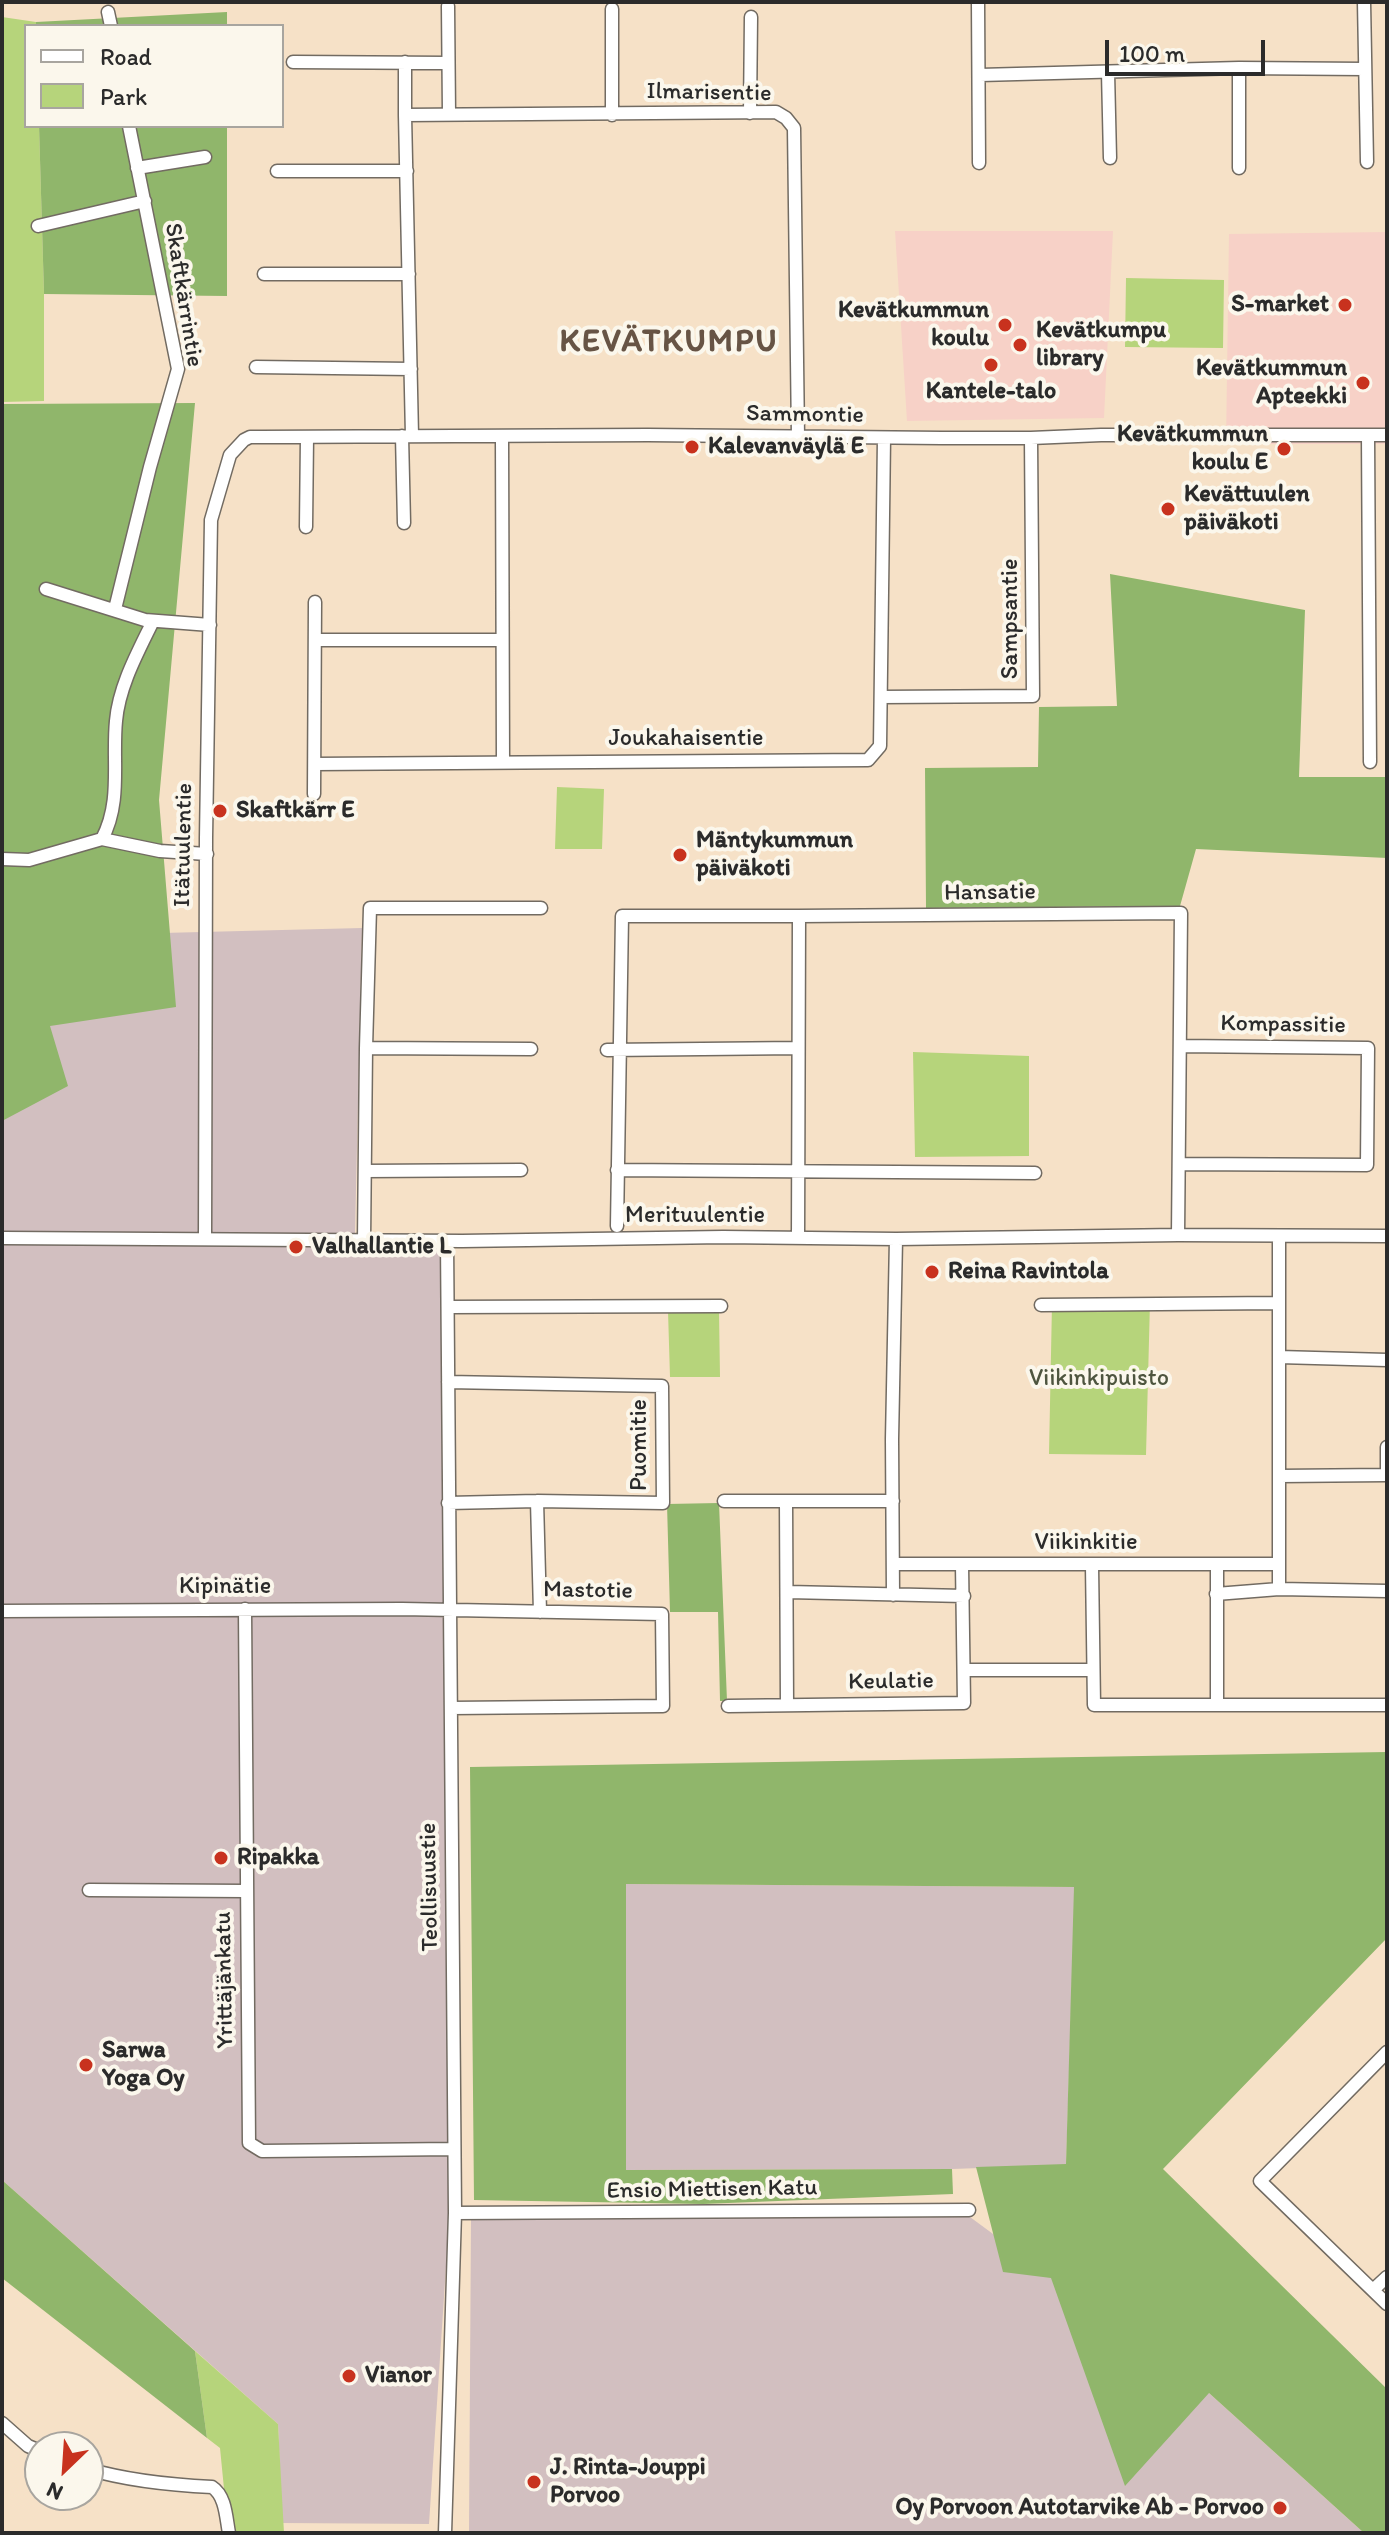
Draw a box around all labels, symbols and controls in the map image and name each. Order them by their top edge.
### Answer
legend [24,24,284,128]
scale bar [1109,24,1269,74]
text: 100 m [1119,39,1185,68]
text: Road [100,42,152,71]
street label: Ilmarisentie [646,78,772,108]
text: Park [100,82,147,111]
street label: Skaftkärrintie [157,221,209,369]
place label: S-market [1231,291,1329,319]
marker: S-market [1336,296,1354,314]
place label: Kevätkummun koulu [838,297,989,353]
marker: Kevätkummun koulu [996,316,1014,334]
place label: Kevätkumpu library [1036,317,1166,373]
district label: KEVÄTKUMPU [558,324,780,362]
marker: Kevätkumpu library [1011,336,1029,354]
place label: Kevätkummun Apteekki [1196,355,1347,411]
marker: Kantele-talo [982,356,1000,374]
marker: Kevätkummun Apteekki [1354,374,1372,392]
place label: Kantele-talo [926,378,1056,406]
street label: Sammontie [746,400,864,430]
place label: Kevätkummun koulu E [1117,421,1268,477]
place label: Kalevanväylä E [708,433,864,461]
marker: Kalevanväylä E [683,438,701,456]
marker: Kevätkummun koulu E [1275,440,1293,458]
place label: Kevättuulen päiväkoti [1184,481,1310,537]
marker: Kevättuulen päiväkoti [1159,500,1177,518]
street label: Sampsantie [997,559,1025,679]
street label: Joukahaisentie [609,725,763,753]
street label: Itätuulentie [169,783,199,907]
place label: Skaftkärr E [236,797,354,825]
marker: Skaftkärr E [211,802,229,820]
place label: Mäntykummun päiväkoti [696,827,853,883]
marker: Mäntykummun päiväkoti [671,846,689,864]
street label: Hansatie [944,878,1036,908]
street label: Kompassitie [1220,1010,1346,1040]
street label: Merituulentie [625,1202,765,1230]
place label: Valhallantie L [312,1233,451,1261]
marker: Valhallantie L [287,1238,305,1256]
place label: Reina Ravintola [948,1258,1109,1286]
marker: Reina Ravintola [923,1263,941,1281]
park label: Viikinkipuisto [1029,1365,1169,1393]
street label: Puomitie [626,1399,654,1491]
street label: Viikinkitie [1034,1529,1138,1557]
street label: Kipinätie [179,1573,271,1601]
street label: Mastotie [543,1576,633,1606]
street label: Keulatie [848,1667,934,1697]
street label: Teollisuustie [414,1822,446,1952]
place label: Ripakka [237,1844,319,1872]
marker: Ripakka [212,1849,230,1867]
street label: Yrittäjänkatu [209,1911,241,2049]
place label: Sarwa Yoga Oy [102,2037,184,2093]
marker: Sarwa Yoga Oy [77,2056,95,2074]
street label: Ensio Miettisen Katu [606,2174,818,2206]
place label: Vianor [365,2362,432,2390]
marker: Vianor [340,2367,358,2385]
north arrow [24,2431,104,2511]
place label: J. Rinta-Jouppi Porvoo [550,2454,706,2510]
marker: J. Rinta-Jouppi Porvoo [525,2473,543,2491]
text: N [42,2476,67,2507]
place label: Oy Porvoon Autotarvike Ab - Porvoo [895,2494,1264,2522]
marker: Oy Porvoon Autotarvike Ab - Porvoo [1271,2499,1289,2517]

